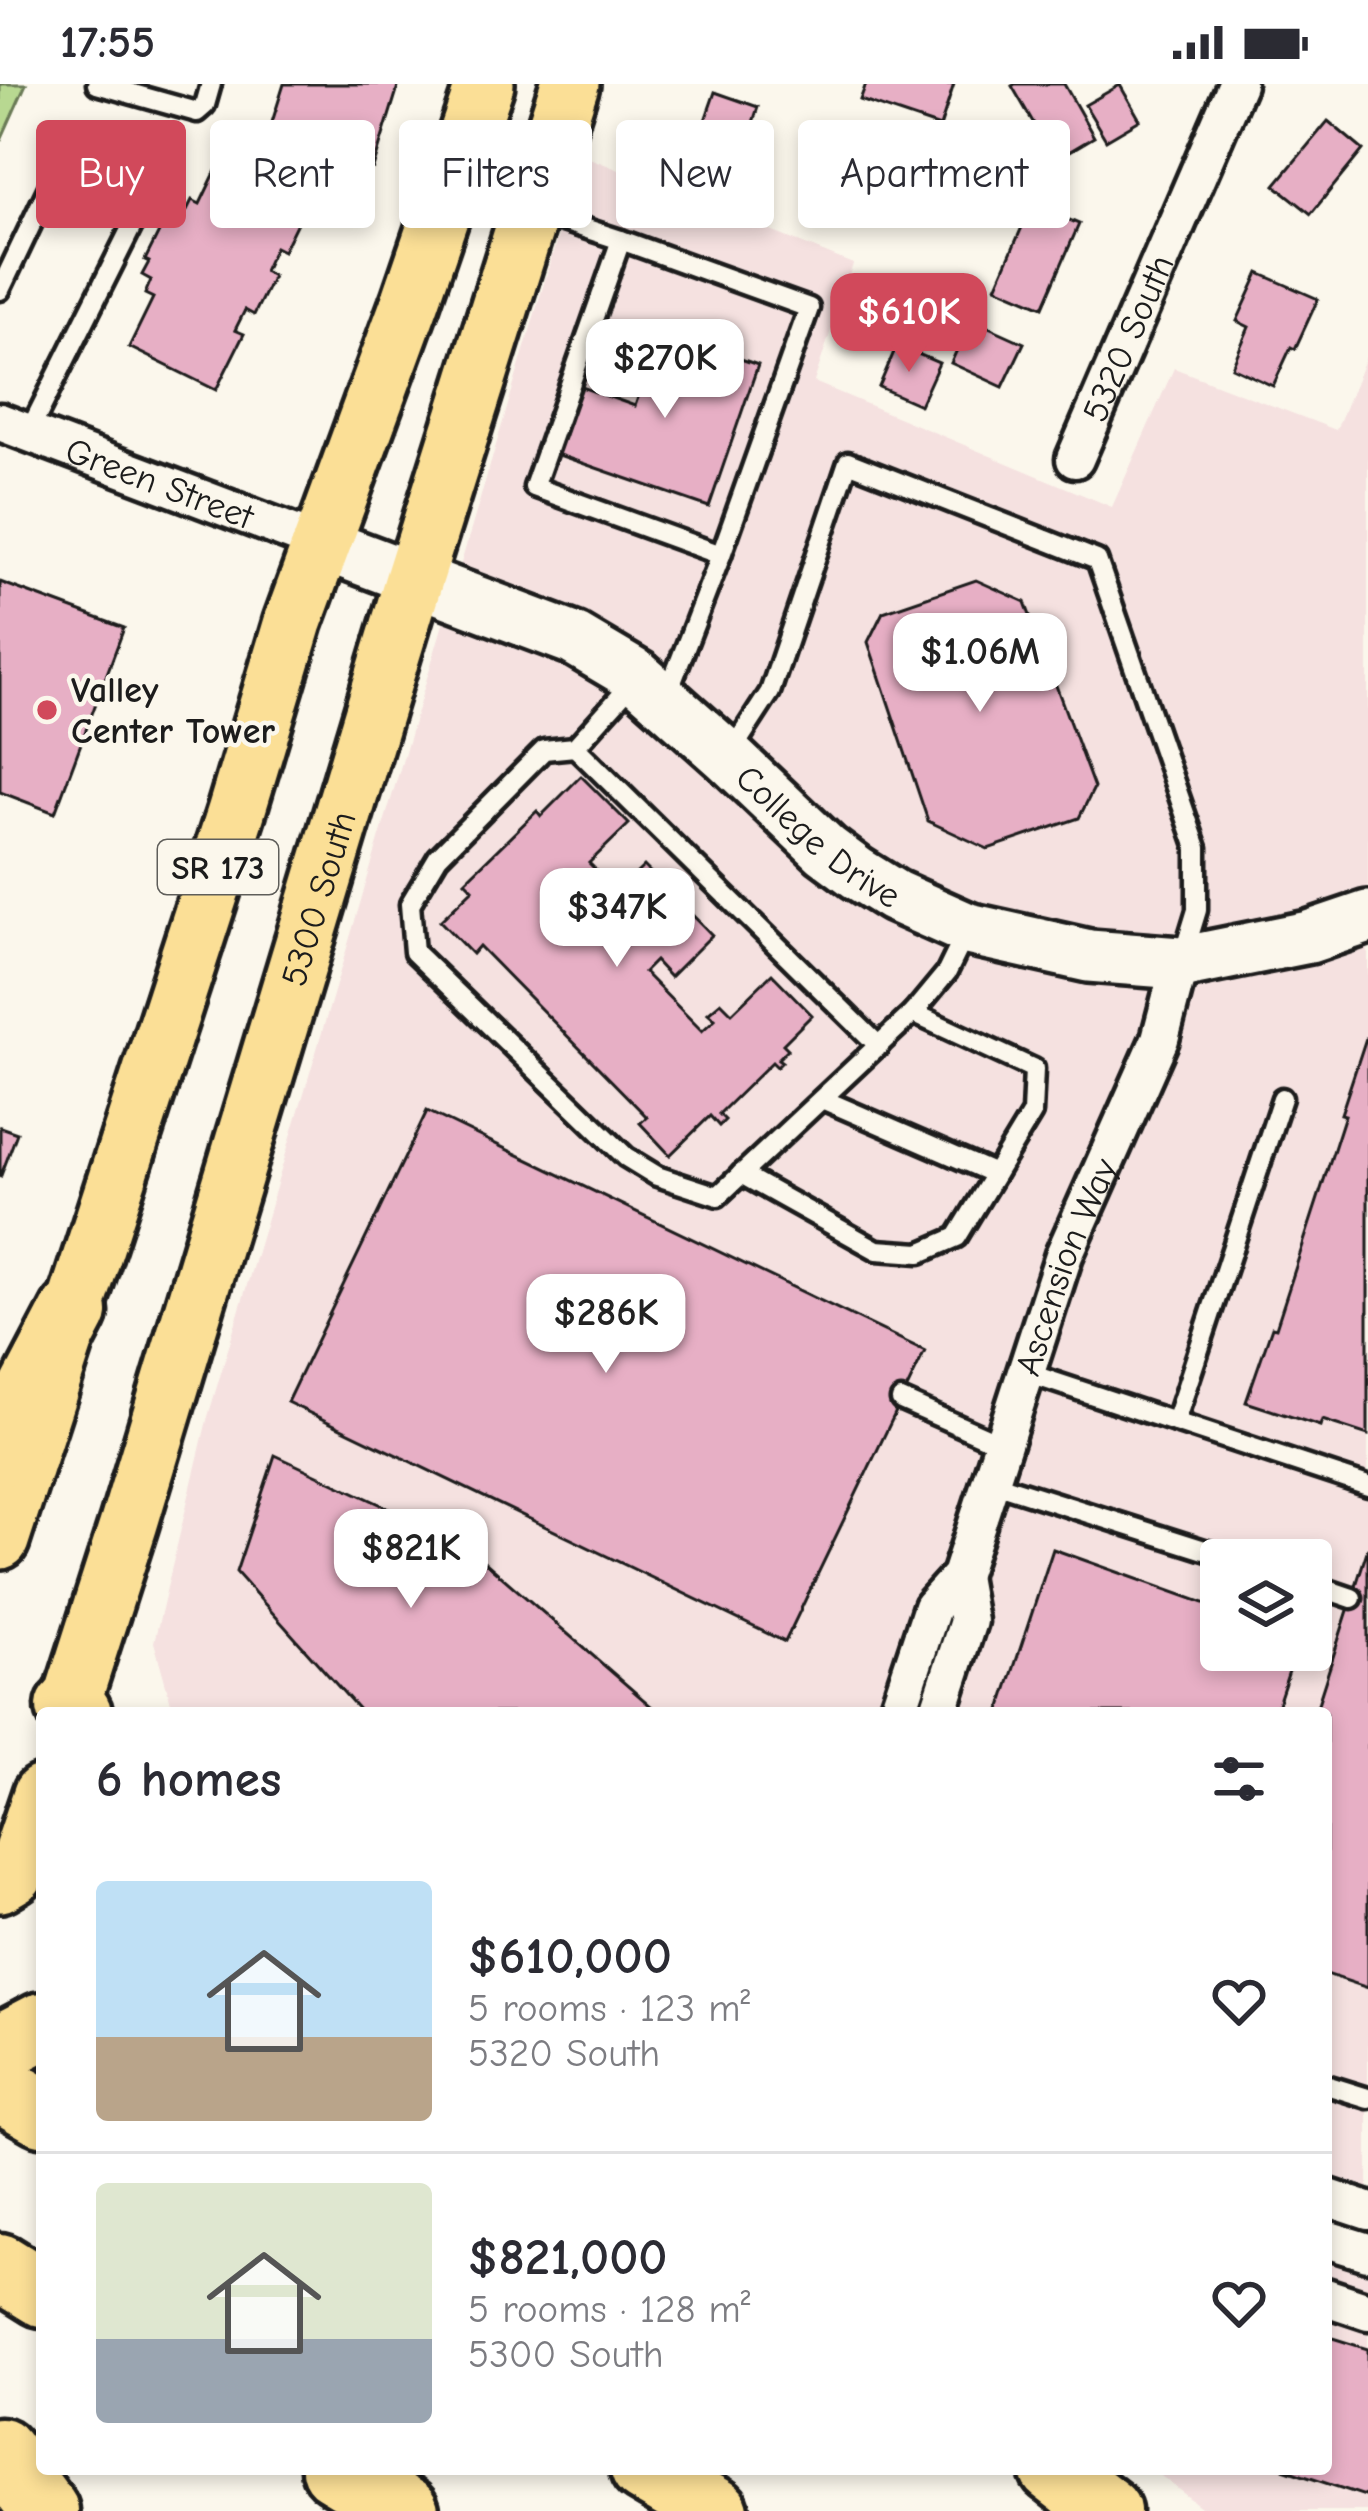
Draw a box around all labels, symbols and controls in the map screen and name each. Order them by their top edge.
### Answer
text: 17:55 [60,16,155,68]
chip: Buy [36,120,186,228]
chip: Rent [210,120,375,228]
chip: Filters [399,120,592,228]
chip: New [616,120,774,228]
chip: Apartment [798,120,1070,228]
street label: 5320 South [1075,249,1183,428]
pin: $610K [825,273,993,375]
text: $610K [857,289,961,334]
pin: $270K [581,319,749,421]
text: $270K [613,335,717,380]
street label: Green Street [60,430,261,539]
pin: $1.06M [882,613,1078,715]
text: $1.06M [920,629,1040,674]
place label: Valley Center Tower [71,670,275,752]
marker: Valley Center Tower [34,697,60,723]
street label: College Drive [727,757,908,917]
street label: 5300 South [273,806,365,991]
road number: SR 173 [158,840,278,894]
pin: $347K [533,868,701,970]
text: $347K [567,884,667,929]
street label: Ascension Way [1007,1152,1127,1381]
pin: $286K [522,1274,690,1376]
text: $286K [553,1290,659,1335]
pin: $821K [327,1509,495,1611]
text: $821K [361,1525,461,1570]
map controls [1200,1539,1332,1671]
button: layers [1200,1539,1332,1671]
icon: filters [1206,1746,1272,1812]
text: 6 homes [96,1750,281,1809]
text: $610,000 [468,1927,672,1986]
icon: home [192,1929,336,2073]
icon: heart [1206,1968,1272,2034]
text: 5 rooms · 123 m² [468,1986,750,2031]
text: 5320 South [468,2031,660,2076]
text: $821,000 [468,2228,668,2287]
icon: home [192,2231,336,2375]
icon: heart [1206,2270,1272,2336]
text: 5 rooms · 128 m² [468,2287,751,2332]
text: 5300 South [468,2332,664,2377]

